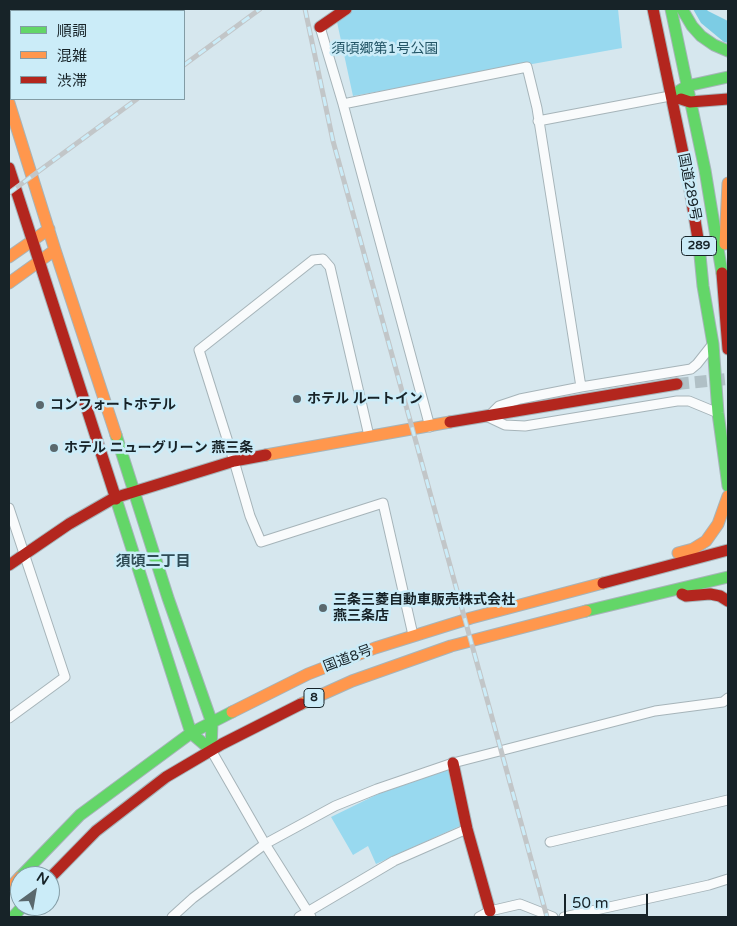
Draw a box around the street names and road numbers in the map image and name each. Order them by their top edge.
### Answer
street label: 国道289号 [674,152,704,222]
road number: 289 [682,237,716,256]
street label: 国道8号 [321,642,375,676]
road number: 8 [304,688,324,708]

